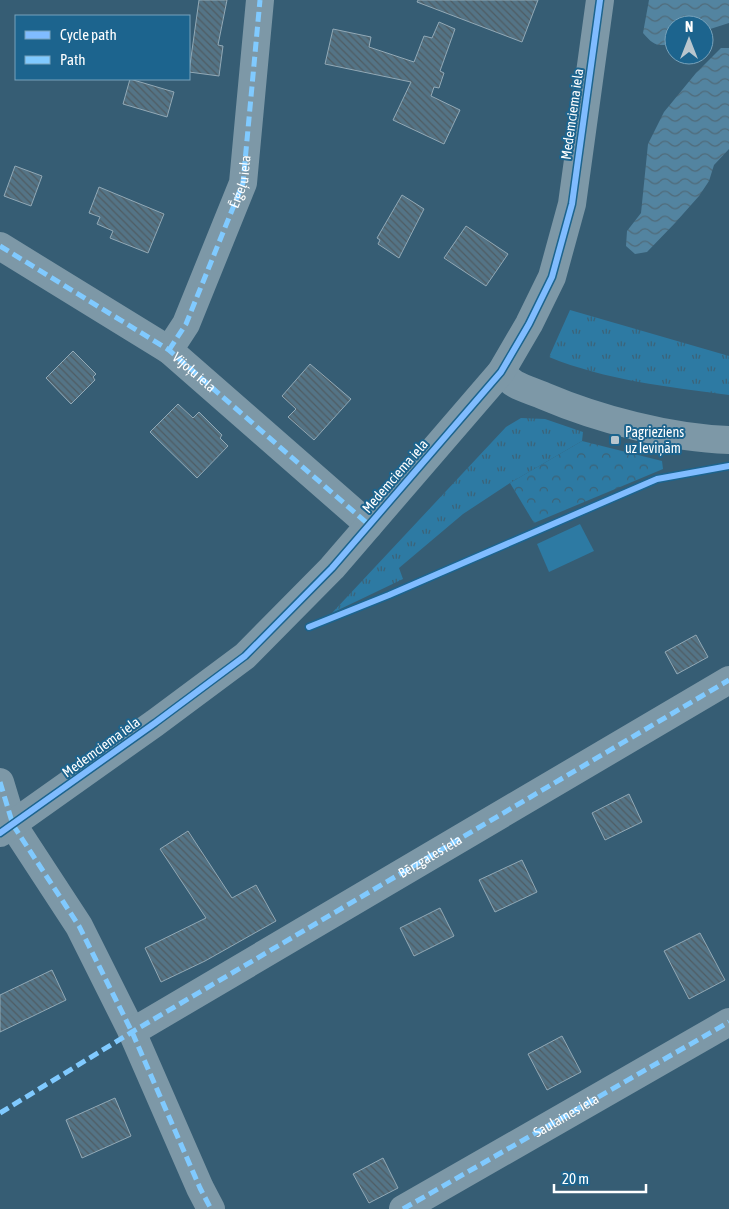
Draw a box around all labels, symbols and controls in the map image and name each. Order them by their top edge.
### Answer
legend [15,15,190,80]
north arrow [664,15,714,65]
text: N [685,19,693,35]
text: Cycle path [60,26,117,43]
text: Path [60,51,86,68]
street label: Medemciema iela [558,67,586,161]
street label: Ērģeļu iela [226,155,254,210]
street label: Vijoļu iela [169,349,219,395]
place label: Pagrieziens uz Ieviņām [625,424,684,456]
marker: Pagrieziens uz Ieviņām [609,434,621,446]
street label: Medemciema iela [359,436,431,516]
street label: Medemciema iela [59,714,143,780]
street label: Bērzgales iela [395,831,465,881]
street label: Saulaines iela [531,1090,602,1140]
scale bar [554,1162,646,1194]
text: 20 m [562,1170,589,1187]

